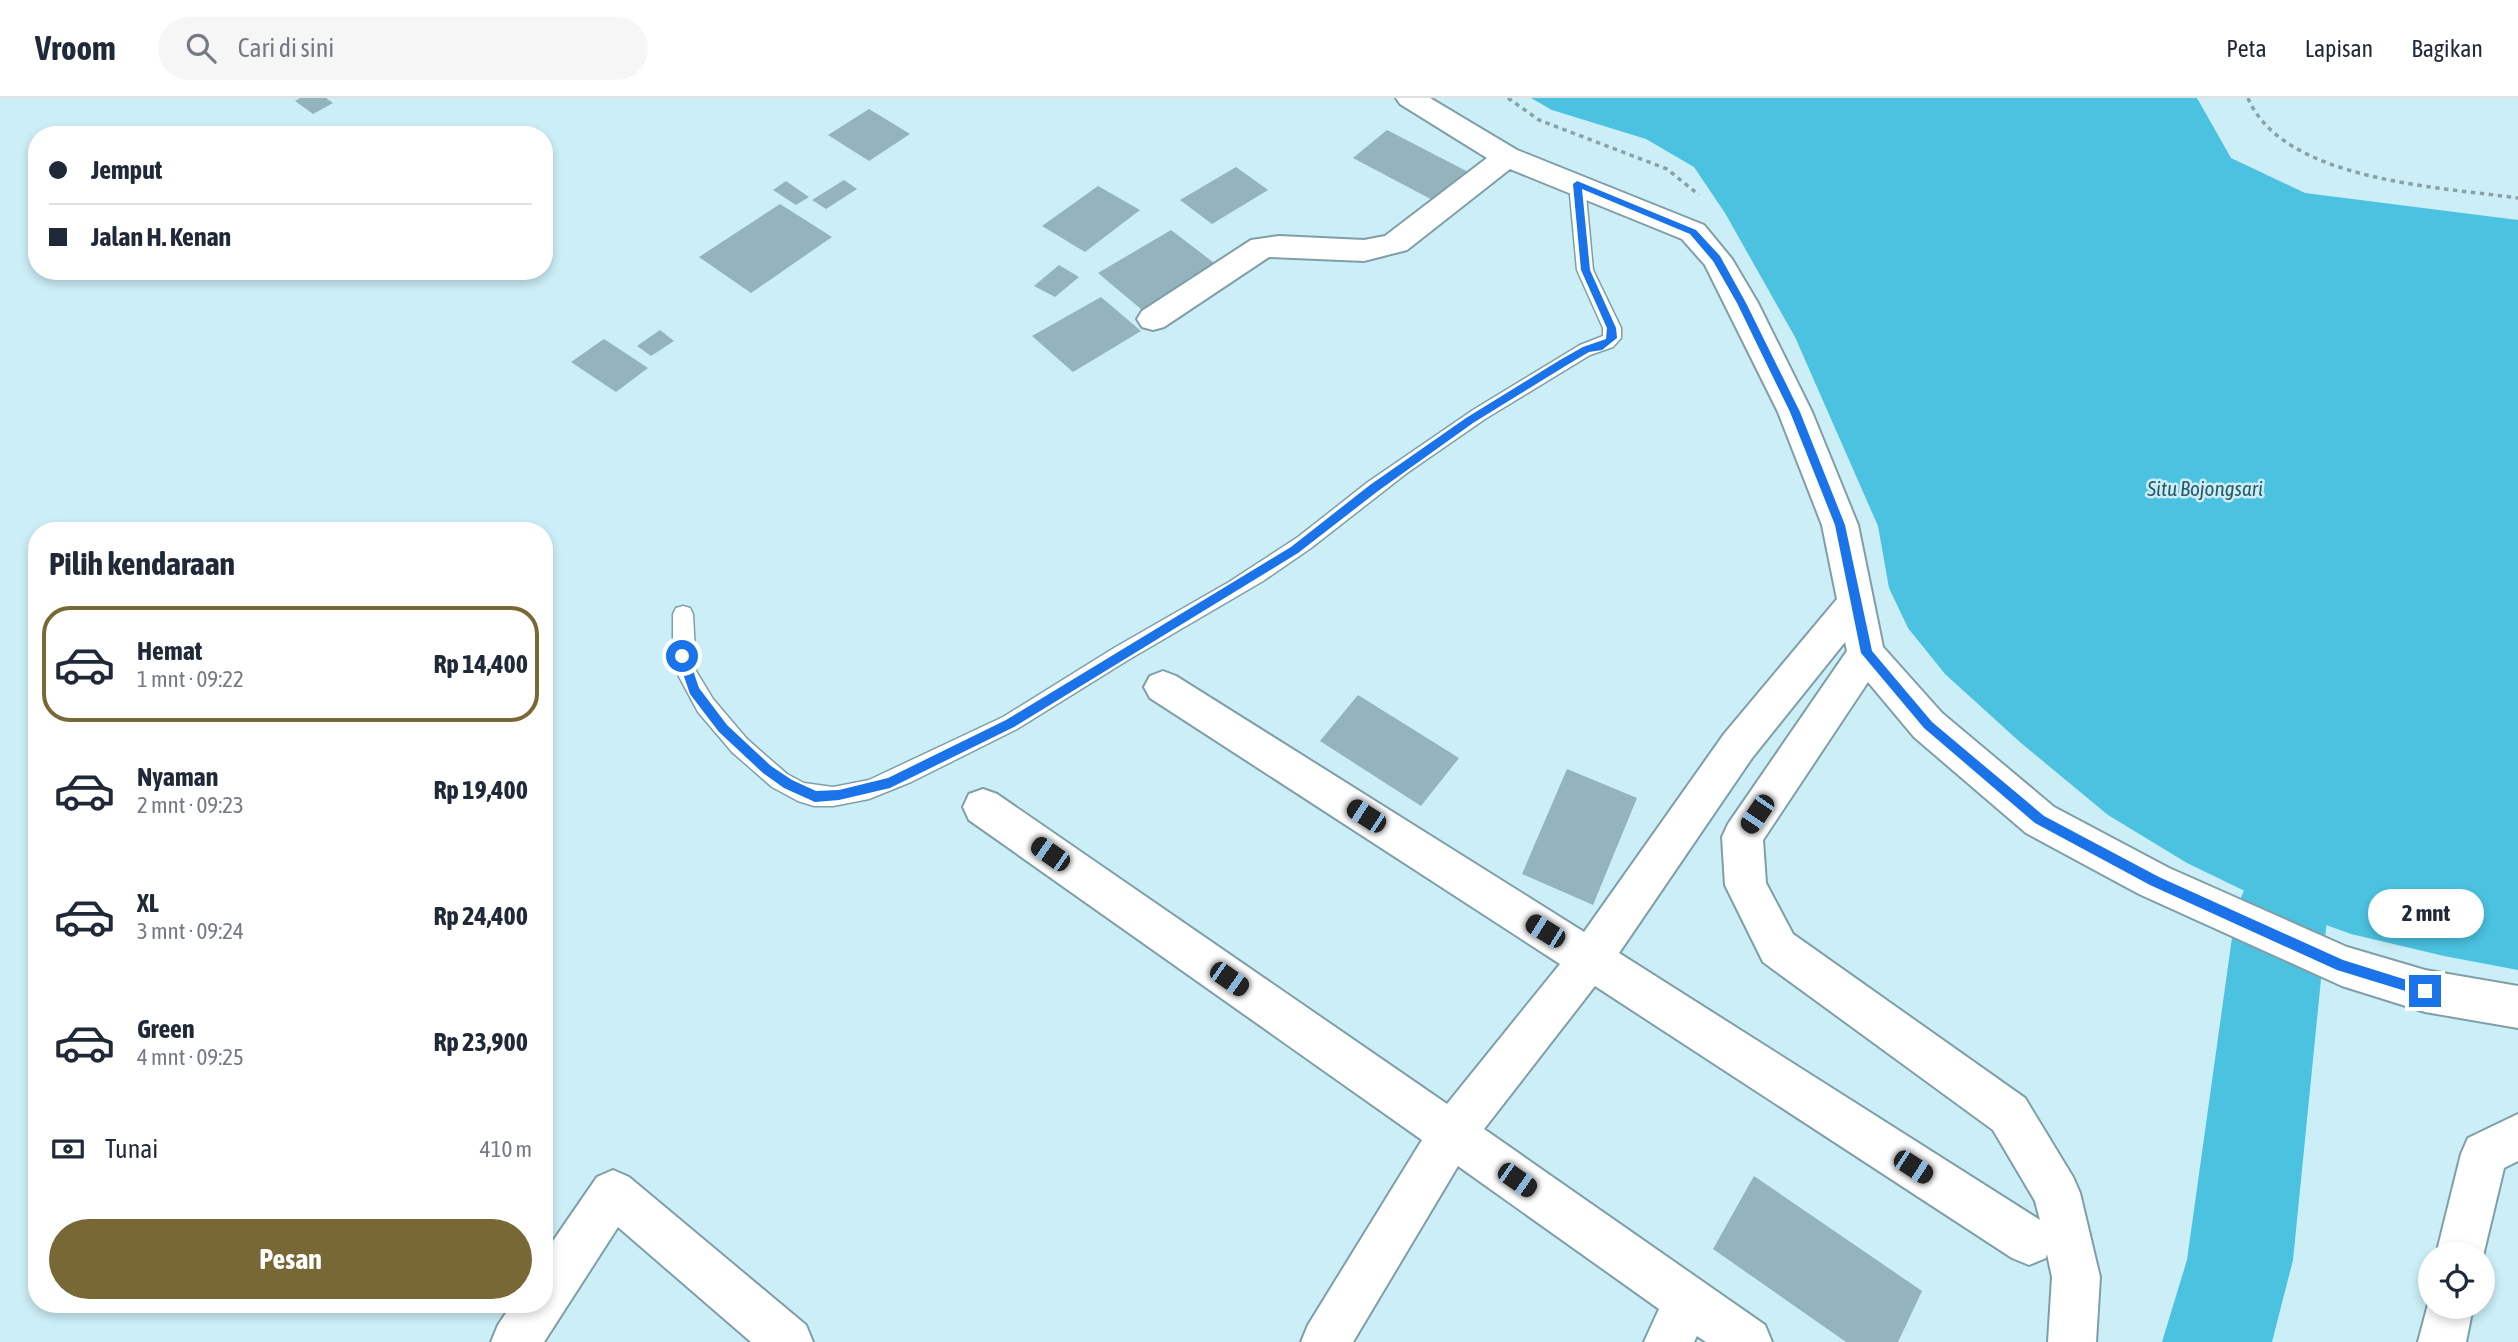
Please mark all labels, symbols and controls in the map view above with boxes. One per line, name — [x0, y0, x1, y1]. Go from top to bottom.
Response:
search box — [158, 17, 648, 80]
text: Vroom — [35, 29, 116, 67]
icon: search — [182, 29, 220, 67]
text: Cari di sini — [238, 33, 334, 63]
text: Peta — [2226, 35, 2267, 62]
text: Lapisan — [2305, 35, 2373, 62]
text: Bagikan — [2411, 35, 2483, 62]
text: Jemput — [91, 155, 162, 185]
text: Jalan H. Kenan — [91, 222, 231, 252]
water label: Situ Bojongsari — [2146, 476, 2263, 500]
text: Pilih kendaraan — [49, 545, 235, 582]
icon: car — [53, 633, 116, 696]
text: Hemat — [137, 636, 202, 666]
route start — [666, 640, 698, 672]
text: Rp 14,400 — [433, 649, 528, 679]
text: 1 mnt · 09:22 — [137, 666, 244, 692]
icon: car — [53, 759, 116, 822]
text: Nyaman — [137, 762, 218, 792]
text: Rp 19,400 — [433, 775, 528, 805]
car — [1737, 791, 1778, 837]
text: 2 mnt · 09:23 — [137, 792, 244, 818]
car — [1343, 796, 1390, 836]
car — [1027, 833, 1074, 875]
icon: car — [53, 885, 116, 948]
text: XL — [137, 888, 159, 918]
callout: 2 mnt — [2367, 890, 2483, 938]
text: 2 mnt — [2402, 900, 2450, 926]
text: Rp 24,400 — [433, 901, 528, 931]
car — [1522, 911, 1569, 951]
text: 3 mnt · 09:24 — [137, 918, 244, 944]
car — [1206, 958, 1253, 1000]
route end — [2409, 975, 2441, 1007]
icon: car — [53, 1011, 116, 1074]
text: Green — [137, 1014, 195, 1044]
text: Rp 23,900 — [433, 1027, 528, 1057]
text: 4 mnt · 09:25 — [137, 1044, 244, 1070]
icon: cash — [49, 1130, 87, 1168]
text: Tunai — [105, 1134, 158, 1164]
text: 410 m — [480, 1136, 532, 1162]
car — [1890, 1147, 1937, 1187]
car — [1494, 1159, 1541, 1201]
button: Pesan — [49, 1219, 532, 1299]
map controls — [2418, 1242, 2495, 1319]
button: locate — [2418, 1242, 2495, 1319]

